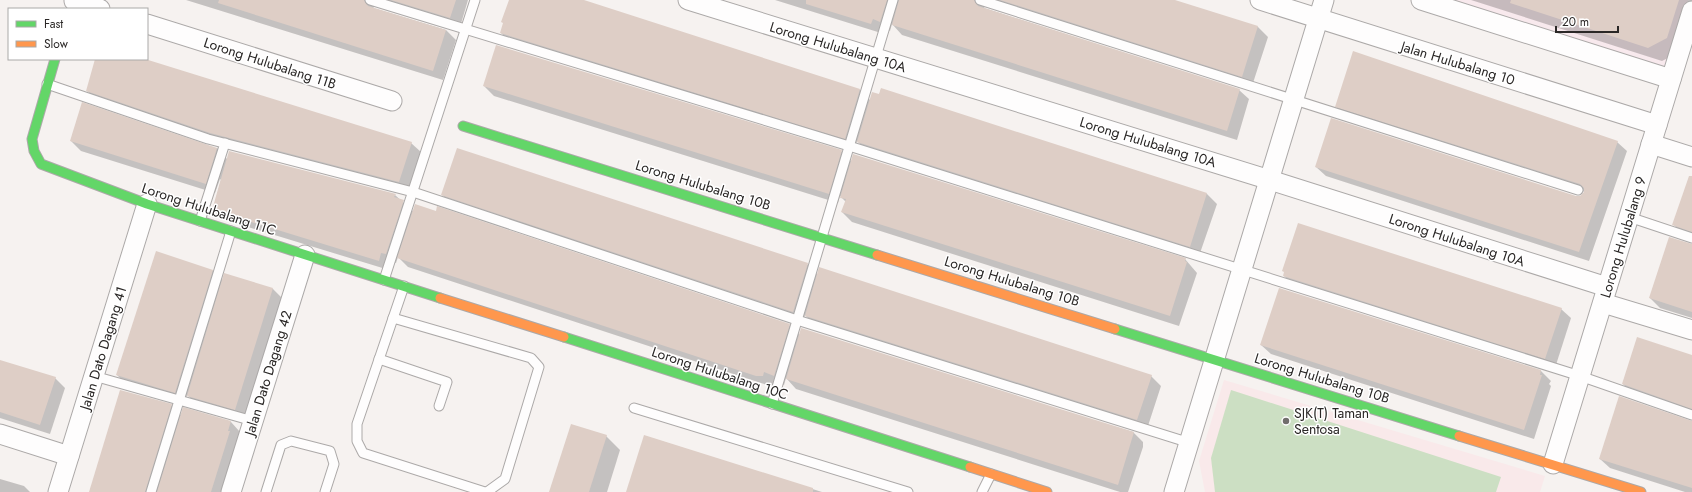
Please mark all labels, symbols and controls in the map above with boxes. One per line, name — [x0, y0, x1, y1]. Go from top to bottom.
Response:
legend — [8, 8, 148, 60]
scale bar — [1556, 8, 1618, 34]
text: 20 m — [1562, 13, 1589, 31]
text: Fast — [44, 15, 63, 33]
street label: Lorong Hulubalang 10A — [767, 17, 909, 78]
street label: Lorong Hulubalang 11B — [201, 32, 339, 94]
text: Slow — [44, 35, 69, 53]
street label: Jalan Hulubalang 10 — [1397, 36, 1518, 90]
street label: Lorong Hulubalang 10A — [1077, 112, 1219, 173]
street label: Lorong Hulubalang 10B — [633, 155, 773, 215]
street label: Lorong Hulubalang 9 — [1595, 174, 1651, 300]
street label: Lorong Hulubalang 11C — [139, 178, 279, 240]
street label: Lorong Hulubalang 10A — [1386, 209, 1528, 272]
street label: Lorong Hulubalang 10B — [942, 251, 1082, 311]
street label: Jalan Dato Dagang 41 — [74, 284, 131, 414]
street label: Jalan Dato Dagang 42 — [239, 308, 297, 440]
street label: Lorong Hulubalang 10C — [649, 342, 791, 404]
street label: Lorong Hulubalang 10B — [1252, 348, 1392, 408]
place label: SJK(T) Taman Sentosa — [1294, 403, 1369, 439]
marker: SJK(T) Taman Sentosa — [1281, 416, 1291, 426]

